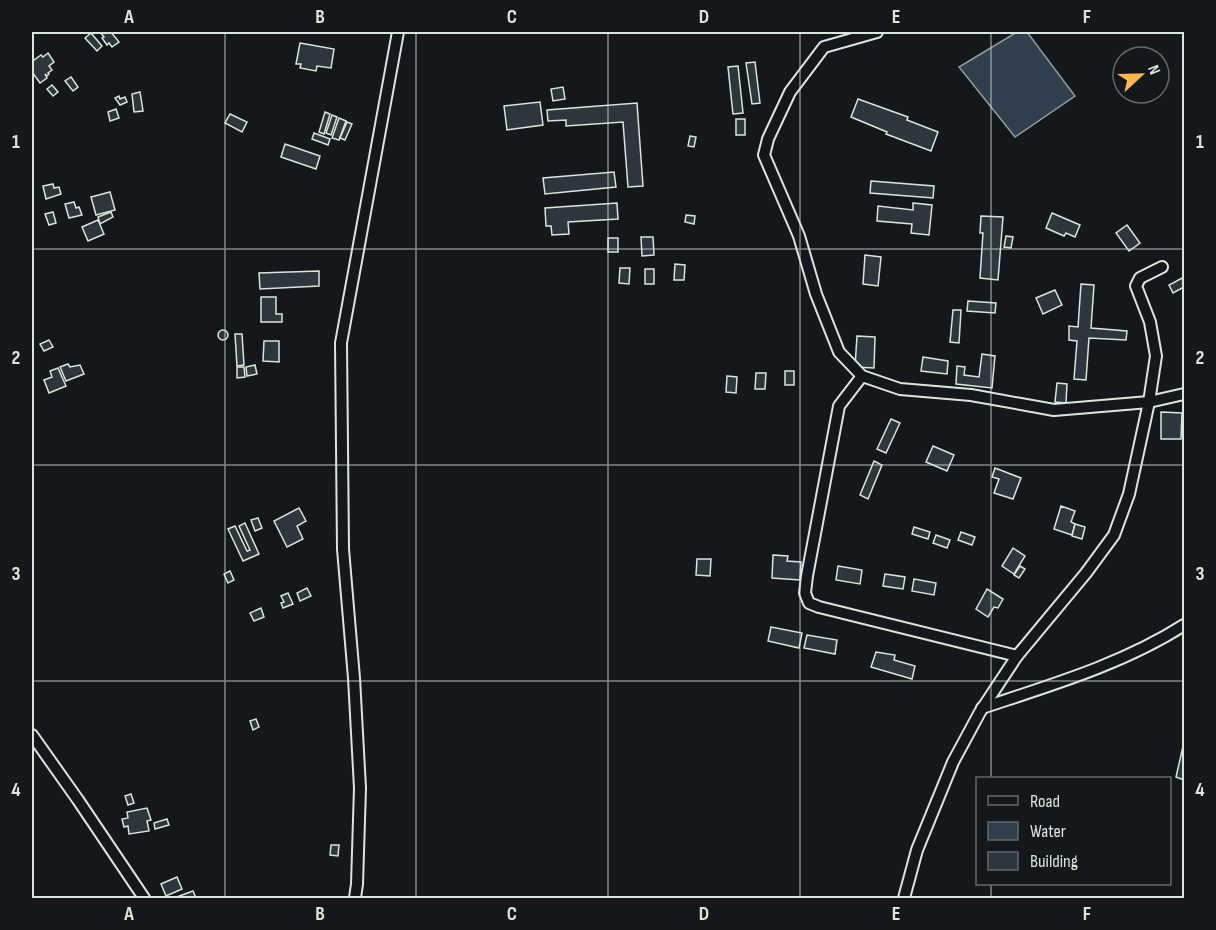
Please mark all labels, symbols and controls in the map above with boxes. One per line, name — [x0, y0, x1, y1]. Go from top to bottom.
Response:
text: A — [123, 5, 134, 29]
text: B — [315, 5, 325, 29]
text: C — [507, 5, 517, 29]
text: D — [699, 5, 709, 29]
text: E — [892, 5, 900, 29]
text: F — [1083, 5, 1091, 29]
north arrow — [1111, 45, 1171, 105]
text: N — [1143, 62, 1164, 77]
text: 1 — [12, 130, 20, 154]
text: 1 — [1196, 130, 1204, 154]
text: 2 — [12, 346, 20, 370]
text: 2 — [1196, 346, 1204, 370]
text: 3 — [12, 562, 21, 586]
text: 3 — [1196, 562, 1205, 586]
legend — [976, 777, 1171, 885]
text: 4 — [11, 778, 21, 802]
text: 4 — [1195, 778, 1205, 802]
text: Road — [1030, 791, 1060, 812]
text: Water — [1030, 821, 1066, 842]
text: Building — [1030, 851, 1078, 872]
text: A — [123, 902, 134, 926]
text: B — [315, 902, 325, 926]
text: C — [507, 902, 517, 926]
text: D — [699, 902, 709, 926]
text: E — [892, 902, 900, 926]
text: F — [1083, 902, 1091, 926]

